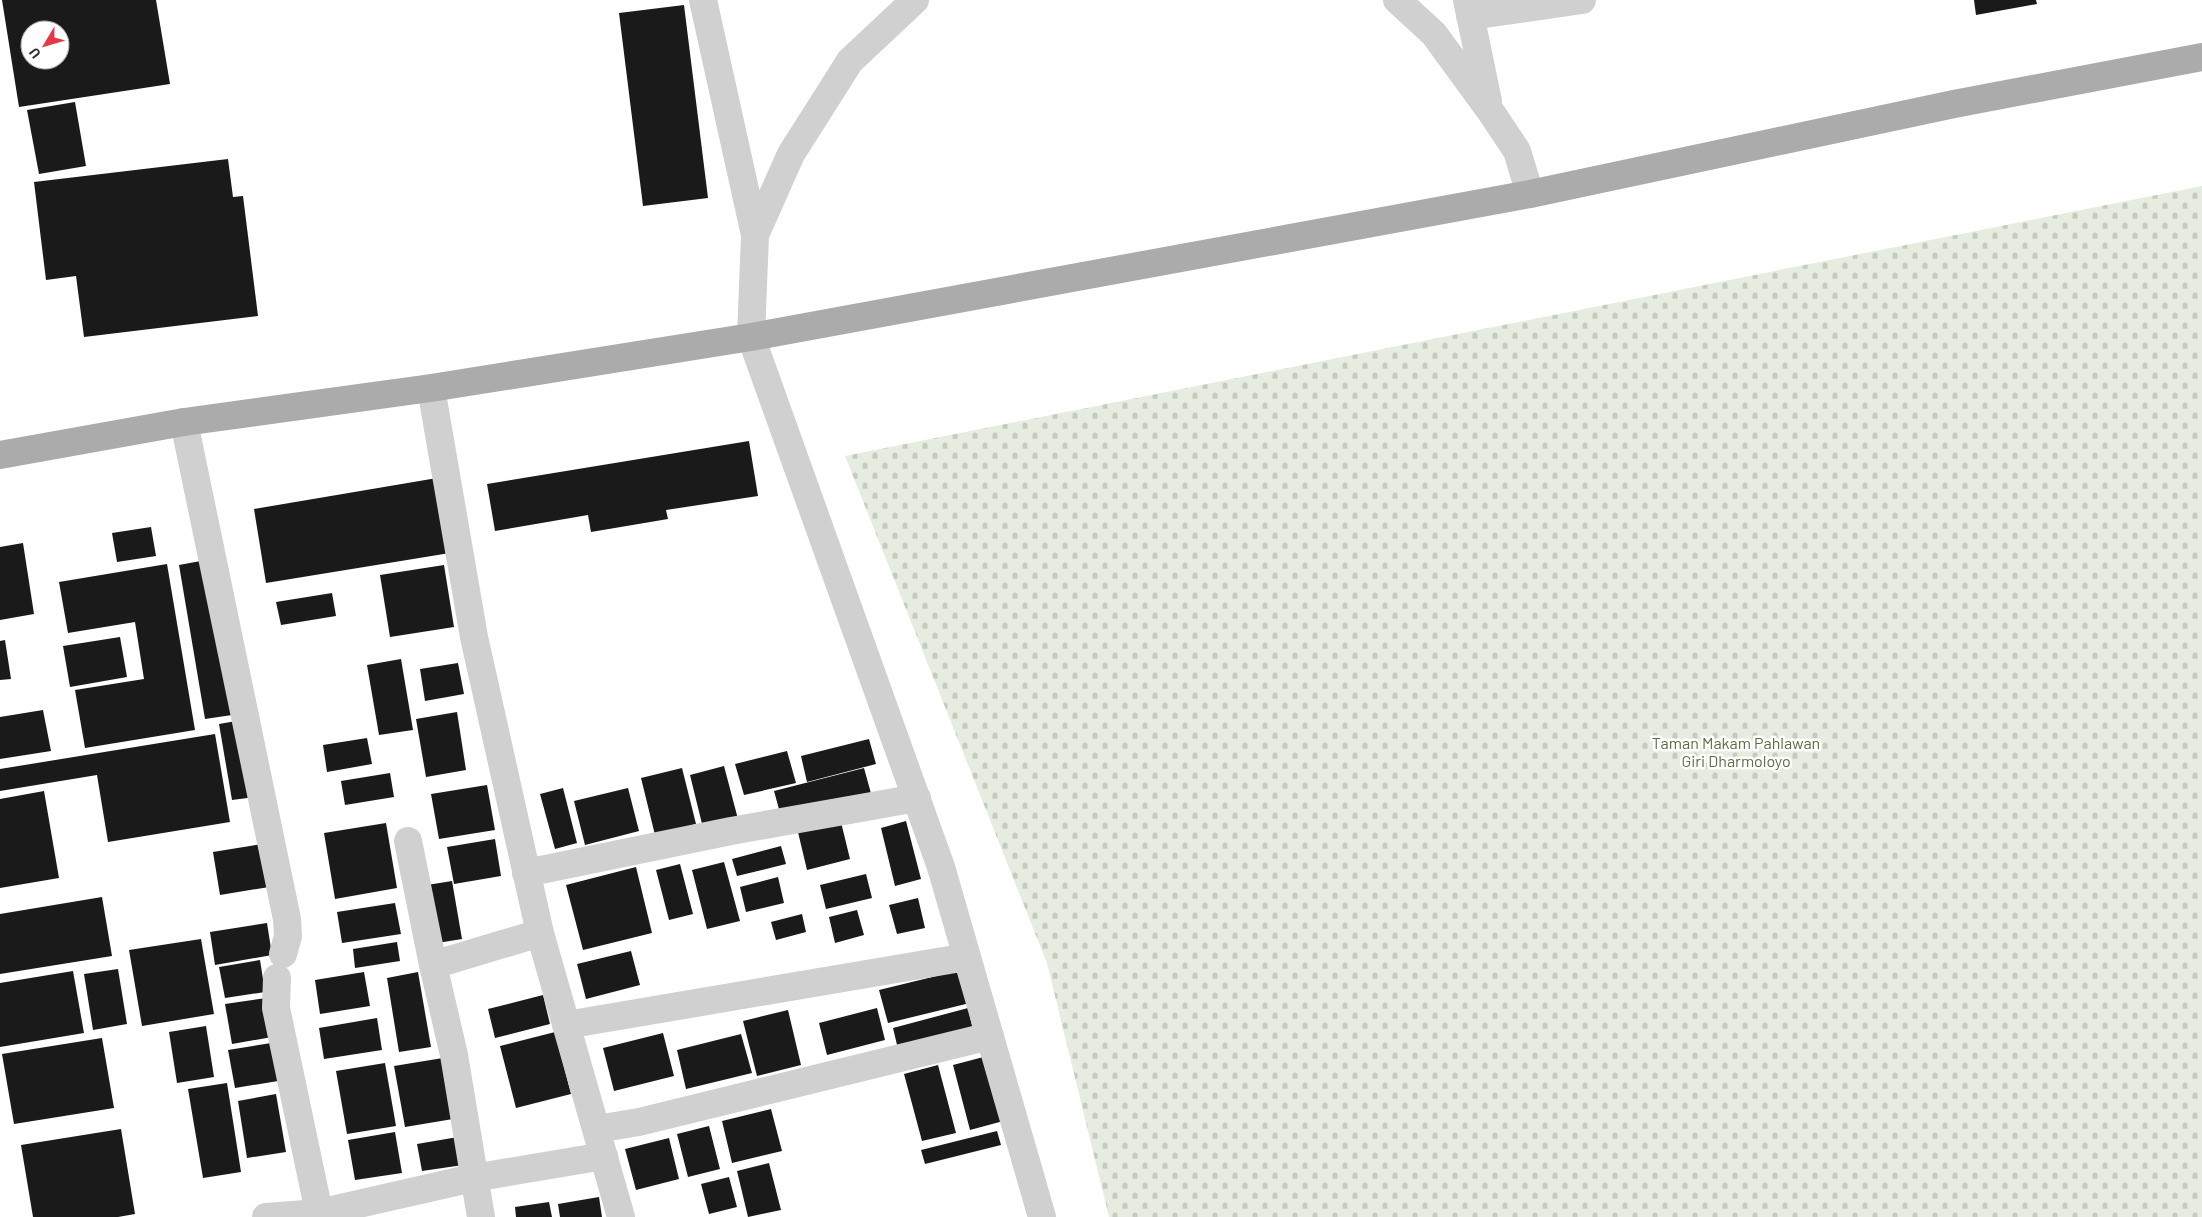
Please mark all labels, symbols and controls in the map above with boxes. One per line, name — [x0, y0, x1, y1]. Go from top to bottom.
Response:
north arrow — [20, 20, 70, 70]
text: U — [25, 44, 44, 62]
park label: Taman Makam Pahlawan Giri Dharmoloyo — [1652, 733, 1820, 770]

